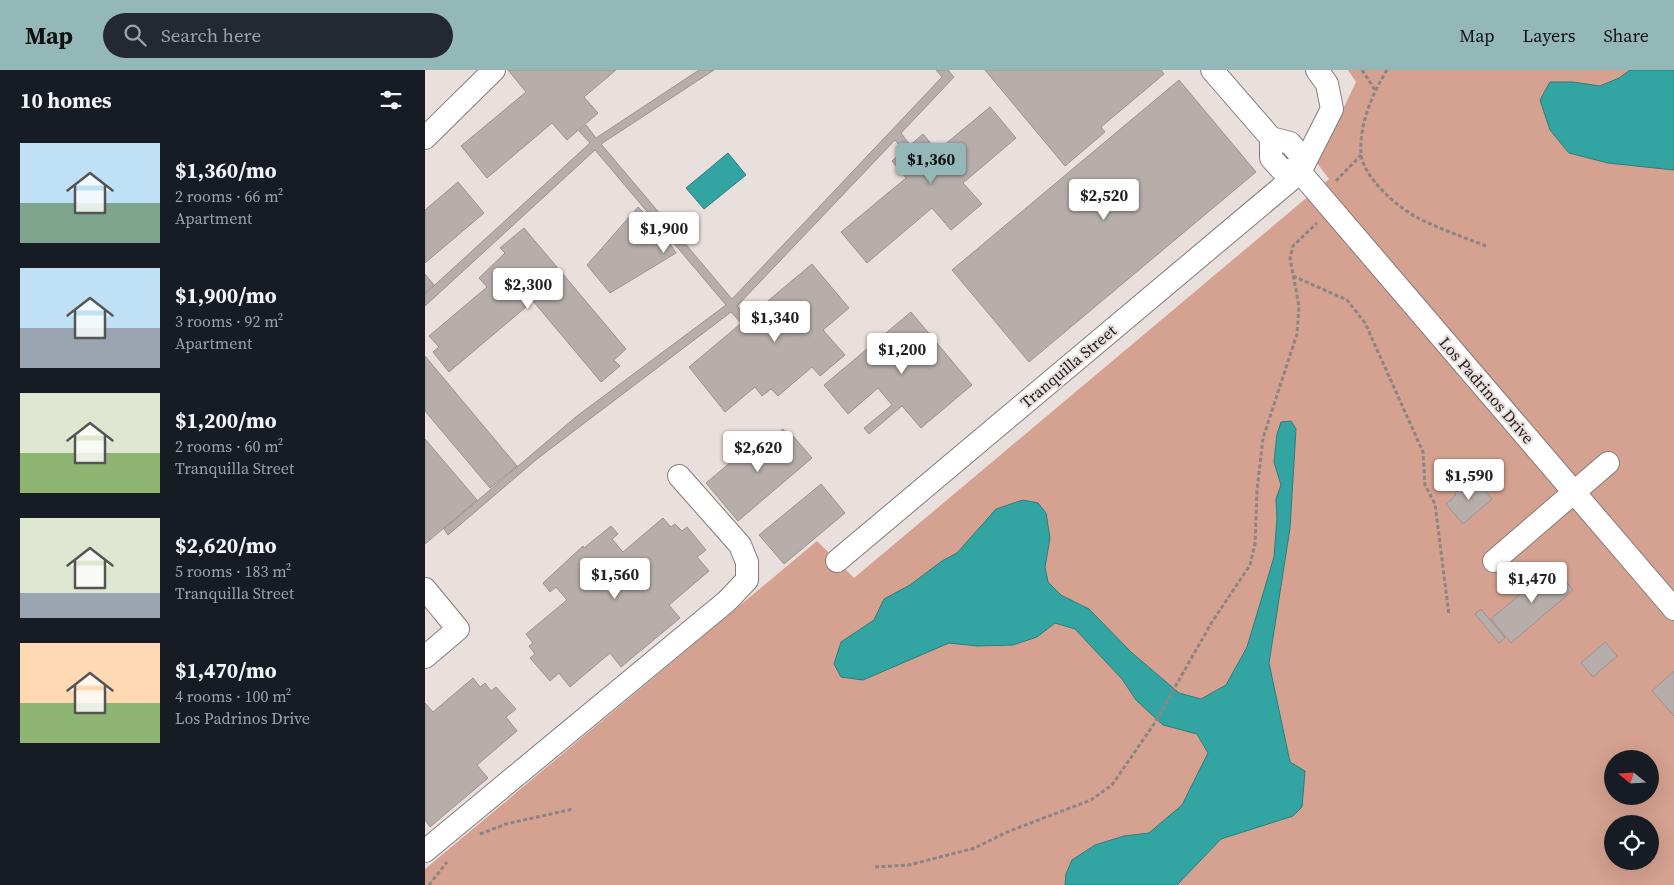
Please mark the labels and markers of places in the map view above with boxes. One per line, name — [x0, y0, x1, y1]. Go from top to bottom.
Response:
pin: $1,360 — [890, 142, 972, 185]
pin: $2,520 — [1063, 178, 1145, 221]
pin: $1,900 — [623, 212, 705, 254]
pin: $2,300 — [487, 268, 569, 310]
pin: $1,340 — [734, 300, 816, 343]
pin: $1,200 — [861, 332, 943, 375]
pin: $2,620 — [717, 430, 799, 473]
pin: $1,590 — [1428, 458, 1510, 501]
pin: $1,560 — [574, 558, 656, 600]
pin: $1,470 — [1491, 562, 1573, 604]

